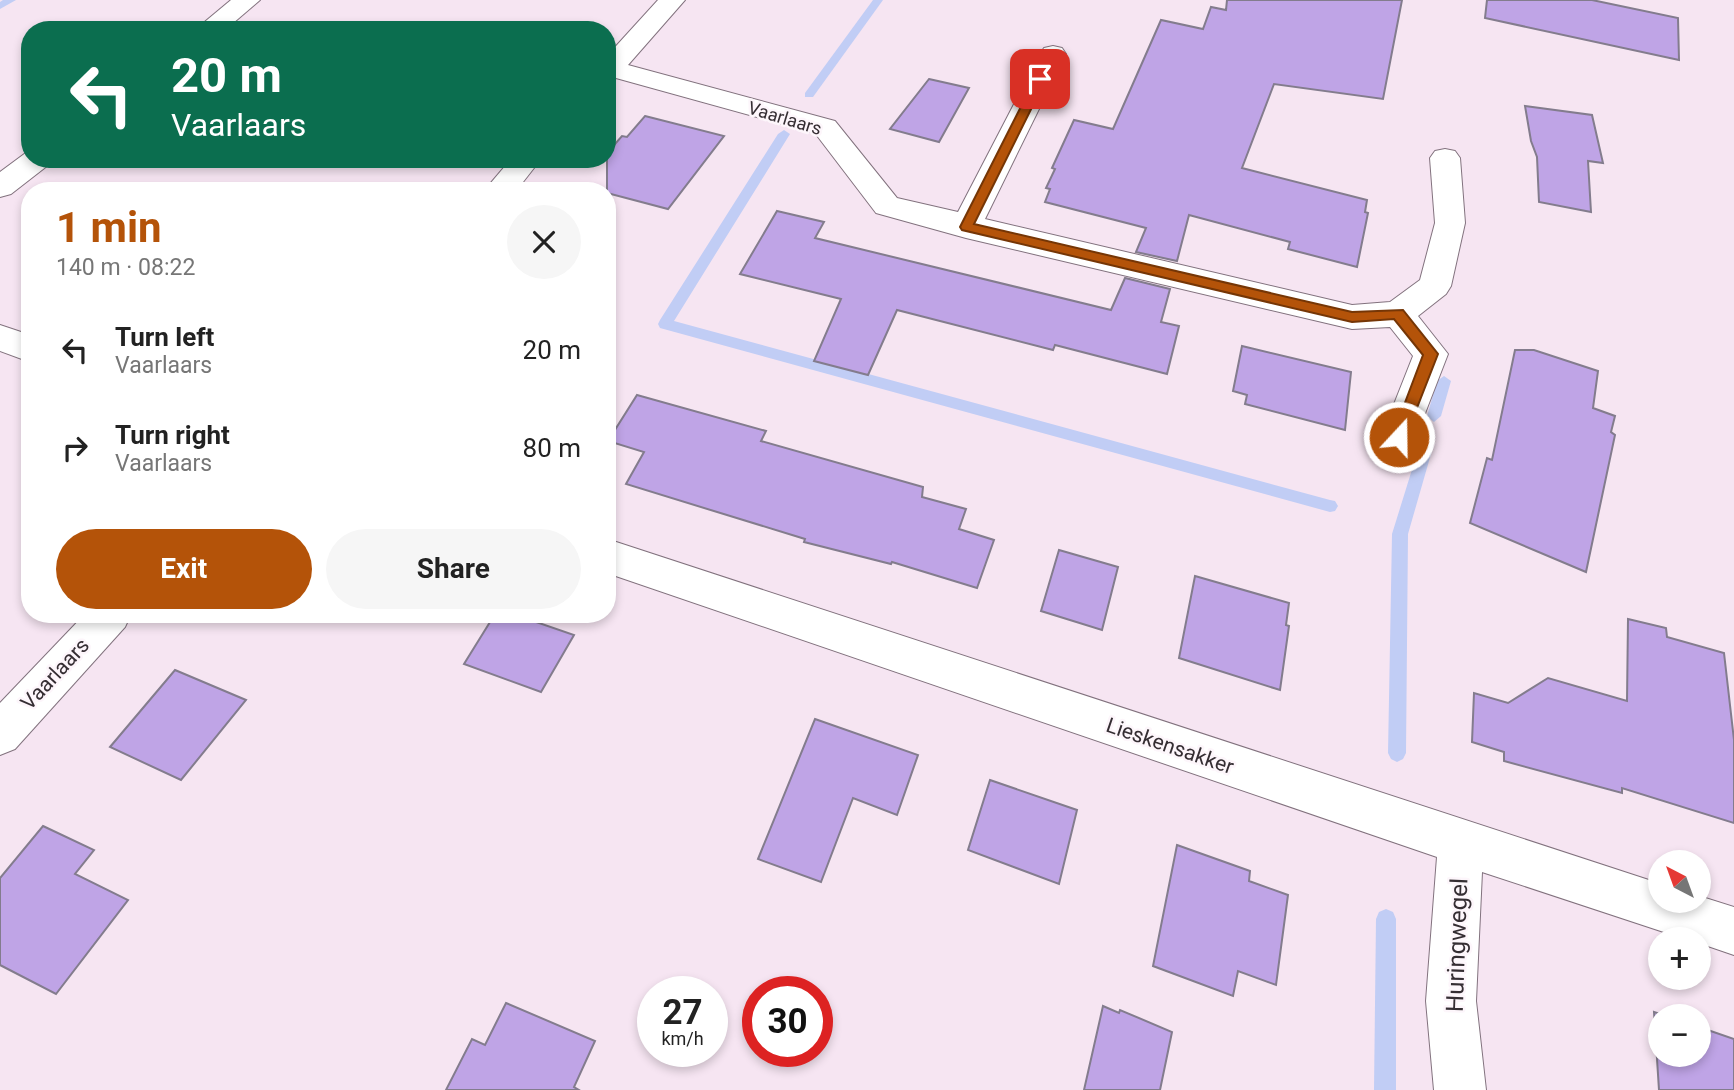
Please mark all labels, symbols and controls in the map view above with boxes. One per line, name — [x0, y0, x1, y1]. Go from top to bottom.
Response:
text: 20 m — [171, 47, 282, 104]
icon: left — [56, 49, 147, 140]
pin — [1010, 49, 1070, 109]
icon: arrive — [1021, 60, 1059, 98]
street label: Vaarlaars — [746, 97, 824, 139]
text: Vaarlaars — [171, 106, 306, 144]
text: 1 min — [56, 203, 162, 252]
button: close — [507, 205, 581, 279]
text: 140 m · 08:22 — [56, 254, 195, 281]
text: Turn left — [115, 322, 214, 352]
icon: left — [56, 331, 94, 369]
text: 20 m — [523, 335, 581, 365]
text: Vaarlaars — [115, 352, 212, 379]
position arrow — [1362, 400, 1436, 474]
text: Turn right — [115, 420, 230, 450]
icon: right — [56, 429, 94, 467]
text: 80 m — [523, 433, 581, 463]
text: Vaarlaars — [115, 450, 212, 477]
button: Exit — [56, 529, 312, 609]
button: Share — [326, 529, 581, 609]
street label: Vaarlaars — [16, 633, 94, 715]
street label: Lieskensakker — [1103, 713, 1237, 779]
north arrow — [1648, 850, 1712, 914]
map controls — [1648, 850, 1711, 1067]
street label: Huringwegel — [1441, 878, 1473, 1012]
button: + — [1648, 927, 1711, 990]
speed limit sign: 30 — [742, 976, 833, 1067]
text: 27 — [662, 992, 703, 1033]
button: − — [1648, 1004, 1711, 1067]
text: km/h — [661, 1028, 704, 1049]

